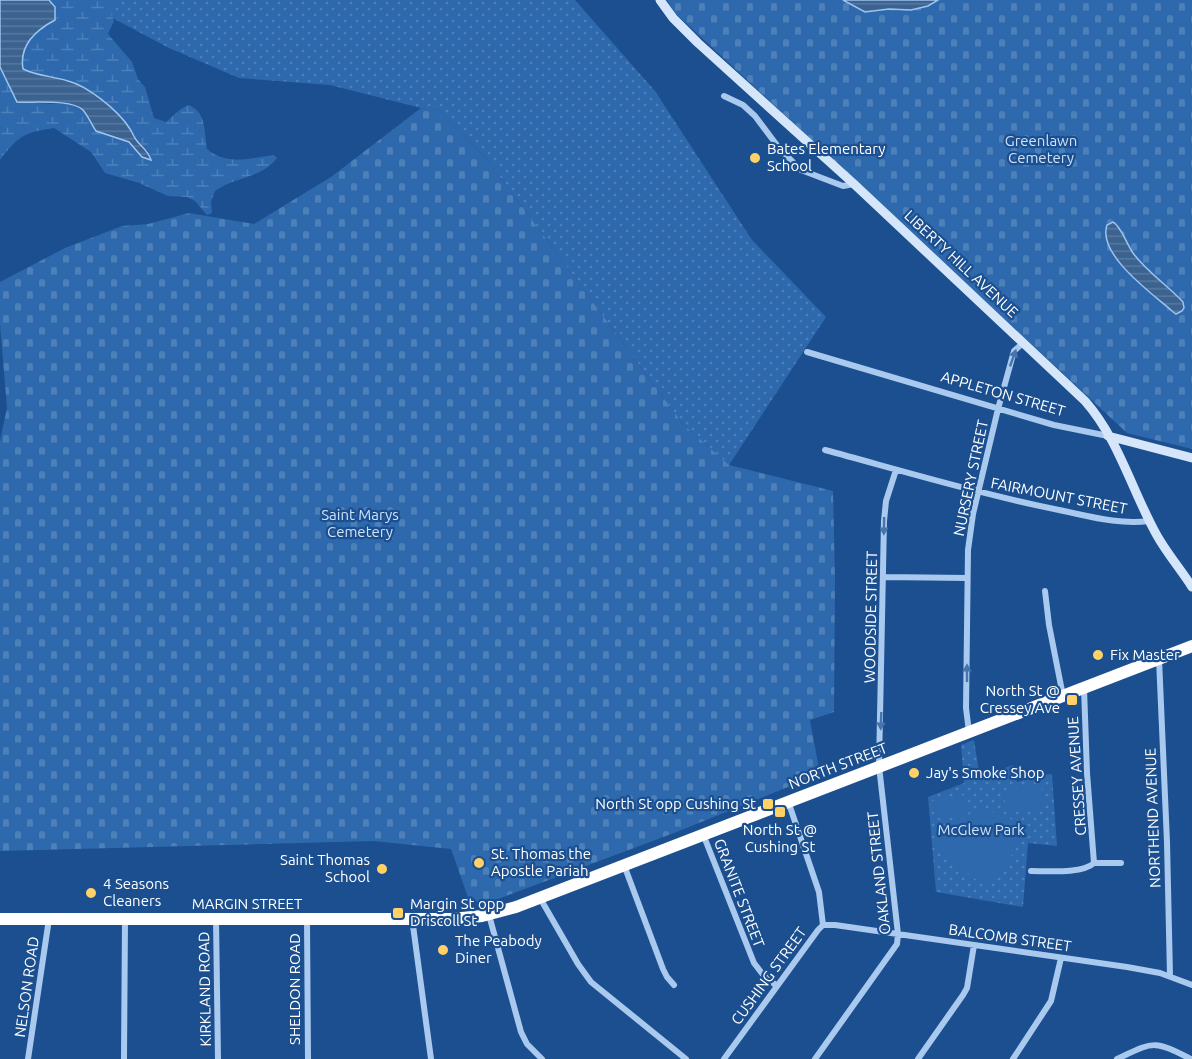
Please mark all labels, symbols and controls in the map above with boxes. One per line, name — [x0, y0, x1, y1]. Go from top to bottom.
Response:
park label: Greenlawn Cemetery — [1005, 132, 1077, 166]
place label: Bates Elementary School — [767, 140, 886, 174]
marker: Bates Elementary School — [748, 151, 762, 165]
street label: LIBERTY HILL AVENUE — [901, 207, 1022, 321]
one-way arrow — [1008, 349, 1018, 367]
street label: APPLETON STREET — [939, 368, 1068, 420]
street label: NURSERY STREET — [950, 417, 991, 538]
street label: FAIRMOUNT STREET — [990, 474, 1129, 517]
park label: Saint Marys Cemetery — [321, 506, 399, 540]
one-way arrow — [879, 517, 889, 536]
street label: WOODSIDE STREET — [861, 550, 880, 683]
place label: Fix Master — [1110, 646, 1180, 663]
marker: Fix Master — [1091, 648, 1105, 662]
one-way arrow — [962, 664, 972, 683]
place label: North St @ Cressey Ave — [980, 682, 1060, 716]
marker: North St @ Cressey Ave — [1065, 693, 1079, 707]
one-way arrow — [877, 712, 886, 731]
street label: CRESSEY AVENUE — [1064, 716, 1089, 836]
street label: NORTH STREET — [786, 739, 890, 792]
street label: NORTHEND AVENUE — [1142, 748, 1163, 888]
place label: Jay's Smoke Shop — [926, 764, 1044, 781]
marker: Jay's Smoke Shop — [907, 766, 921, 780]
place label: North St opp Cushing St — [595, 795, 756, 812]
marker: North St opp Cushing St — [761, 797, 775, 811]
marker: North St @ Cushing St — [773, 805, 787, 819]
street label: OAKLAND STREET — [864, 810, 893, 935]
place label: North St @ Cushing St — [743, 821, 817, 855]
park label: McGlew Park — [937, 821, 1025, 838]
street label: GRANITE STREET — [711, 836, 768, 950]
place label: St. Thomas the Apostle Pariah — [491, 845, 591, 879]
place label: Saint Thomas School — [280, 851, 370, 885]
marker: St. Thomas the Apostle Pariah — [472, 856, 486, 870]
marker: Saint Thomas School — [375, 862, 389, 876]
place label: 4 Seasons Cleaners — [103, 875, 169, 909]
marker: 4 Seasons Cleaners — [84, 886, 98, 900]
street label: MARGIN STREET — [192, 895, 303, 912]
place label: Margin St opp Driscoll St — [410, 895, 504, 929]
marker: Margin St opp Driscoll St — [391, 906, 405, 920]
street label: BALCOMB STREET — [948, 920, 1073, 955]
street label: CUSHING STREET — [728, 923, 810, 1028]
street label: KIRKLAND ROAD — [195, 931, 214, 1047]
place label: The Peabody Diner — [455, 932, 542, 966]
street label: SHELDON ROAD — [286, 933, 303, 1045]
street label: NELSON ROAD — [11, 935, 42, 1039]
marker: The Peabody Diner — [436, 943, 450, 957]

